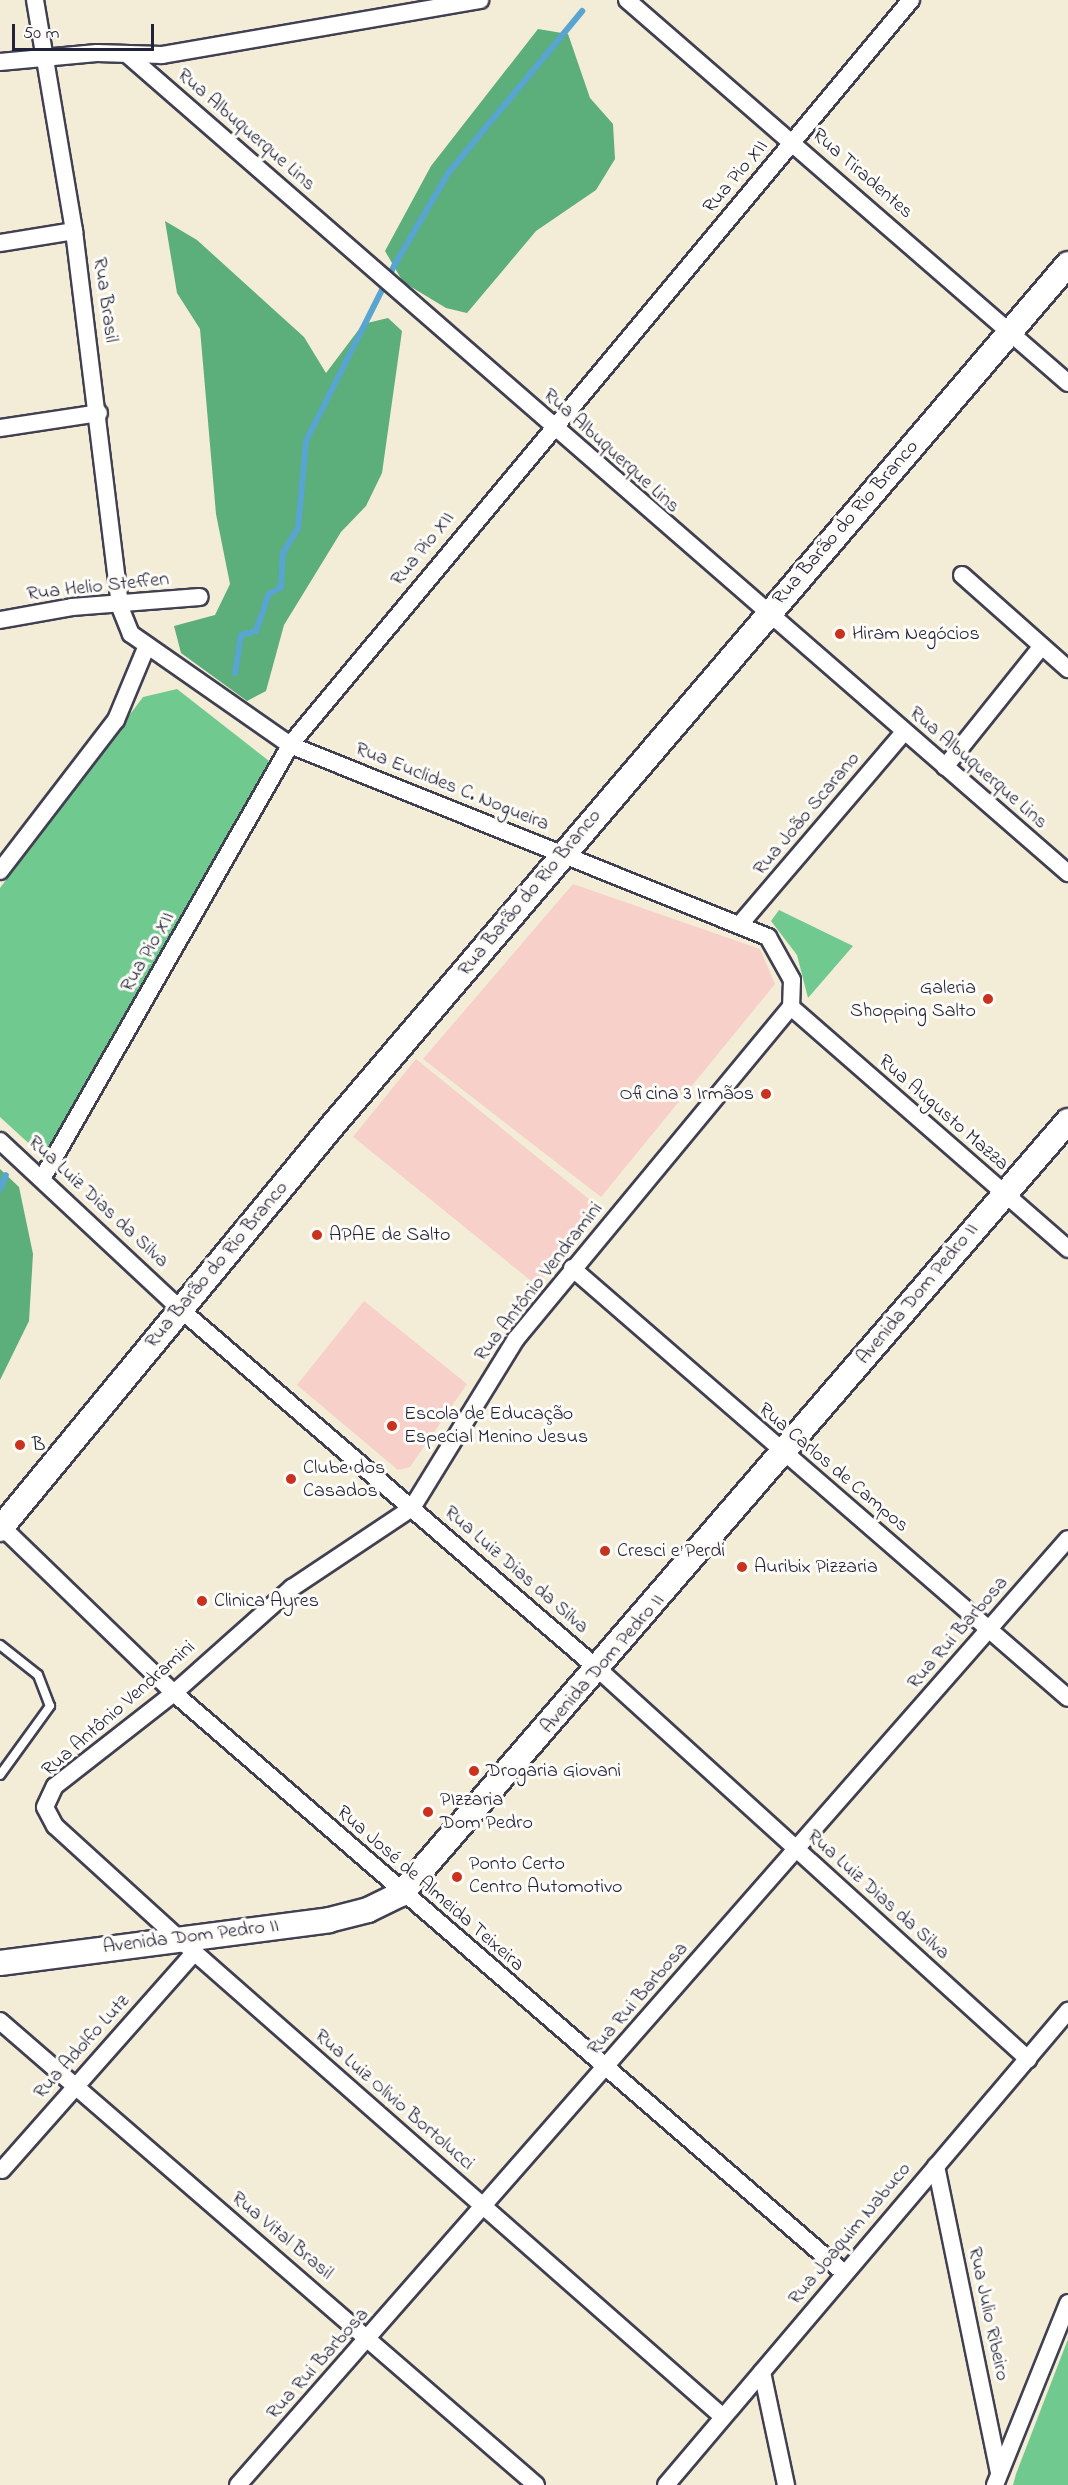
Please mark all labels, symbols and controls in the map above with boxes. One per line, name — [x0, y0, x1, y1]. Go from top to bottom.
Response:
scale bar — [15, 12, 158, 50]
text: 50 m — [23, 21, 60, 47]
street label: Rua Albuquerque Lins — [172, 63, 320, 197]
street label: Rua Tiradentes — [806, 124, 918, 224]
street label: Rua Pio XII — [698, 135, 774, 219]
street label: Rua Brasil — [87, 256, 123, 344]
street label: Rua Albuquerque Lins — [538, 383, 684, 519]
street label: Rua Barão do Rio Branco — [768, 436, 924, 610]
street label: Rua Pio XII — [386, 507, 460, 591]
street label: Rua Helio Steffen — [26, 568, 170, 606]
place label: Hiram Negócios — [852, 622, 980, 646]
marker: Hiram Negócios — [833, 627, 847, 641]
street label: Rua Albuquerque Lins — [904, 701, 1052, 835]
street label: Rua Euclides C. Nogueira — [352, 737, 552, 837]
street label: Rua João Scarano — [748, 747, 866, 881]
street label: Rua Barão do Rio Branco — [453, 805, 607, 981]
street label: Rua Pio XII — [115, 908, 181, 996]
place label: Galeria Shopping Salto — [850, 976, 976, 1023]
marker: Galeria Shopping Salto — [981, 992, 995, 1006]
street label: Rua Augusto Mazza — [873, 1050, 1013, 1176]
place label: Oficina 3 Irmãos — [619, 1082, 754, 1106]
marker: Oficina 3 Irmãos — [759, 1087, 773, 1101]
street label: Rua Luiz Dias da Silva — [23, 1131, 173, 1273]
street label: Rua Barão do Rio Branco — [140, 1177, 294, 1353]
street label: Rua Antônio Vendramini — [469, 1198, 609, 1366]
street label: Avenida Dom Pedro II — [852, 1218, 984, 1370]
place label: APAE de Salto — [329, 1223, 450, 1247]
marker: APAE de Salto — [310, 1228, 324, 1242]
street label: Rua Carlos de Campos — [753, 1398, 913, 1538]
place label: Escola de Educação Especial Menino Jesus — [404, 1402, 588, 1449]
marker: Escola de Educação Especial Menino Jesus — [385, 1419, 399, 1433]
place label: B — [32, 1433, 45, 1457]
marker: B — [13, 1438, 27, 1452]
place label: Clube dos Casados — [303, 1456, 385, 1503]
marker: Clube dos Casados — [284, 1472, 298, 1486]
street label: Rua Luiz Dias da Silva — [439, 1501, 593, 1639]
place label: Cresci e Perdi — [617, 1539, 725, 1563]
marker: Cresci e Perdi — [598, 1544, 612, 1558]
place label: Auribix Pizzaria — [754, 1555, 878, 1579]
marker: Auribix Pizzaria — [735, 1560, 749, 1574]
street label: Rua Rui Barbosa — [902, 1572, 1014, 1694]
place label: Clinica Ayres — [214, 1589, 319, 1613]
street label: Avenida Dom Pedro II — [536, 1589, 670, 1739]
marker: Clinica Ayres — [195, 1594, 209, 1608]
street label: Rua Antônio Vendramini — [37, 1636, 201, 1782]
place label: Drogaria Giovani — [486, 1759, 621, 1783]
marker: Drogaria Giovani — [467, 1764, 481, 1778]
place label: PIzzaria Dom Pedro — [440, 1788, 533, 1835]
street label: Rua José de Almeida Teixeira — [331, 1801, 529, 1977]
marker: PIzzaria Dom Pedro — [421, 1805, 435, 1819]
street label: Rua Luiz Dias da Silva — [802, 1825, 954, 1965]
place label: Ponto Certo Centro Automotivo — [469, 1853, 622, 1900]
marker: Ponto Certo Centro Automotivo — [450, 1870, 464, 1884]
street label: Avenida Dom Pedro II — [102, 1914, 280, 1960]
street label: Rua Rui Barbosa — [582, 1938, 694, 2060]
street label: Rua Adolfo Lutz — [29, 1990, 135, 2104]
street label: Rua Luiz Olivio Bortolucci — [309, 2024, 479, 2176]
street label: Rua Joaquim Nabuco — [783, 2158, 917, 2310]
street label: Rua Vital Brasil — [226, 2186, 338, 2286]
street label: Rua Julio Ribeiro — [962, 2245, 1014, 2383]
street label: Rua Rui Barbosa — [262, 2303, 374, 2425]

